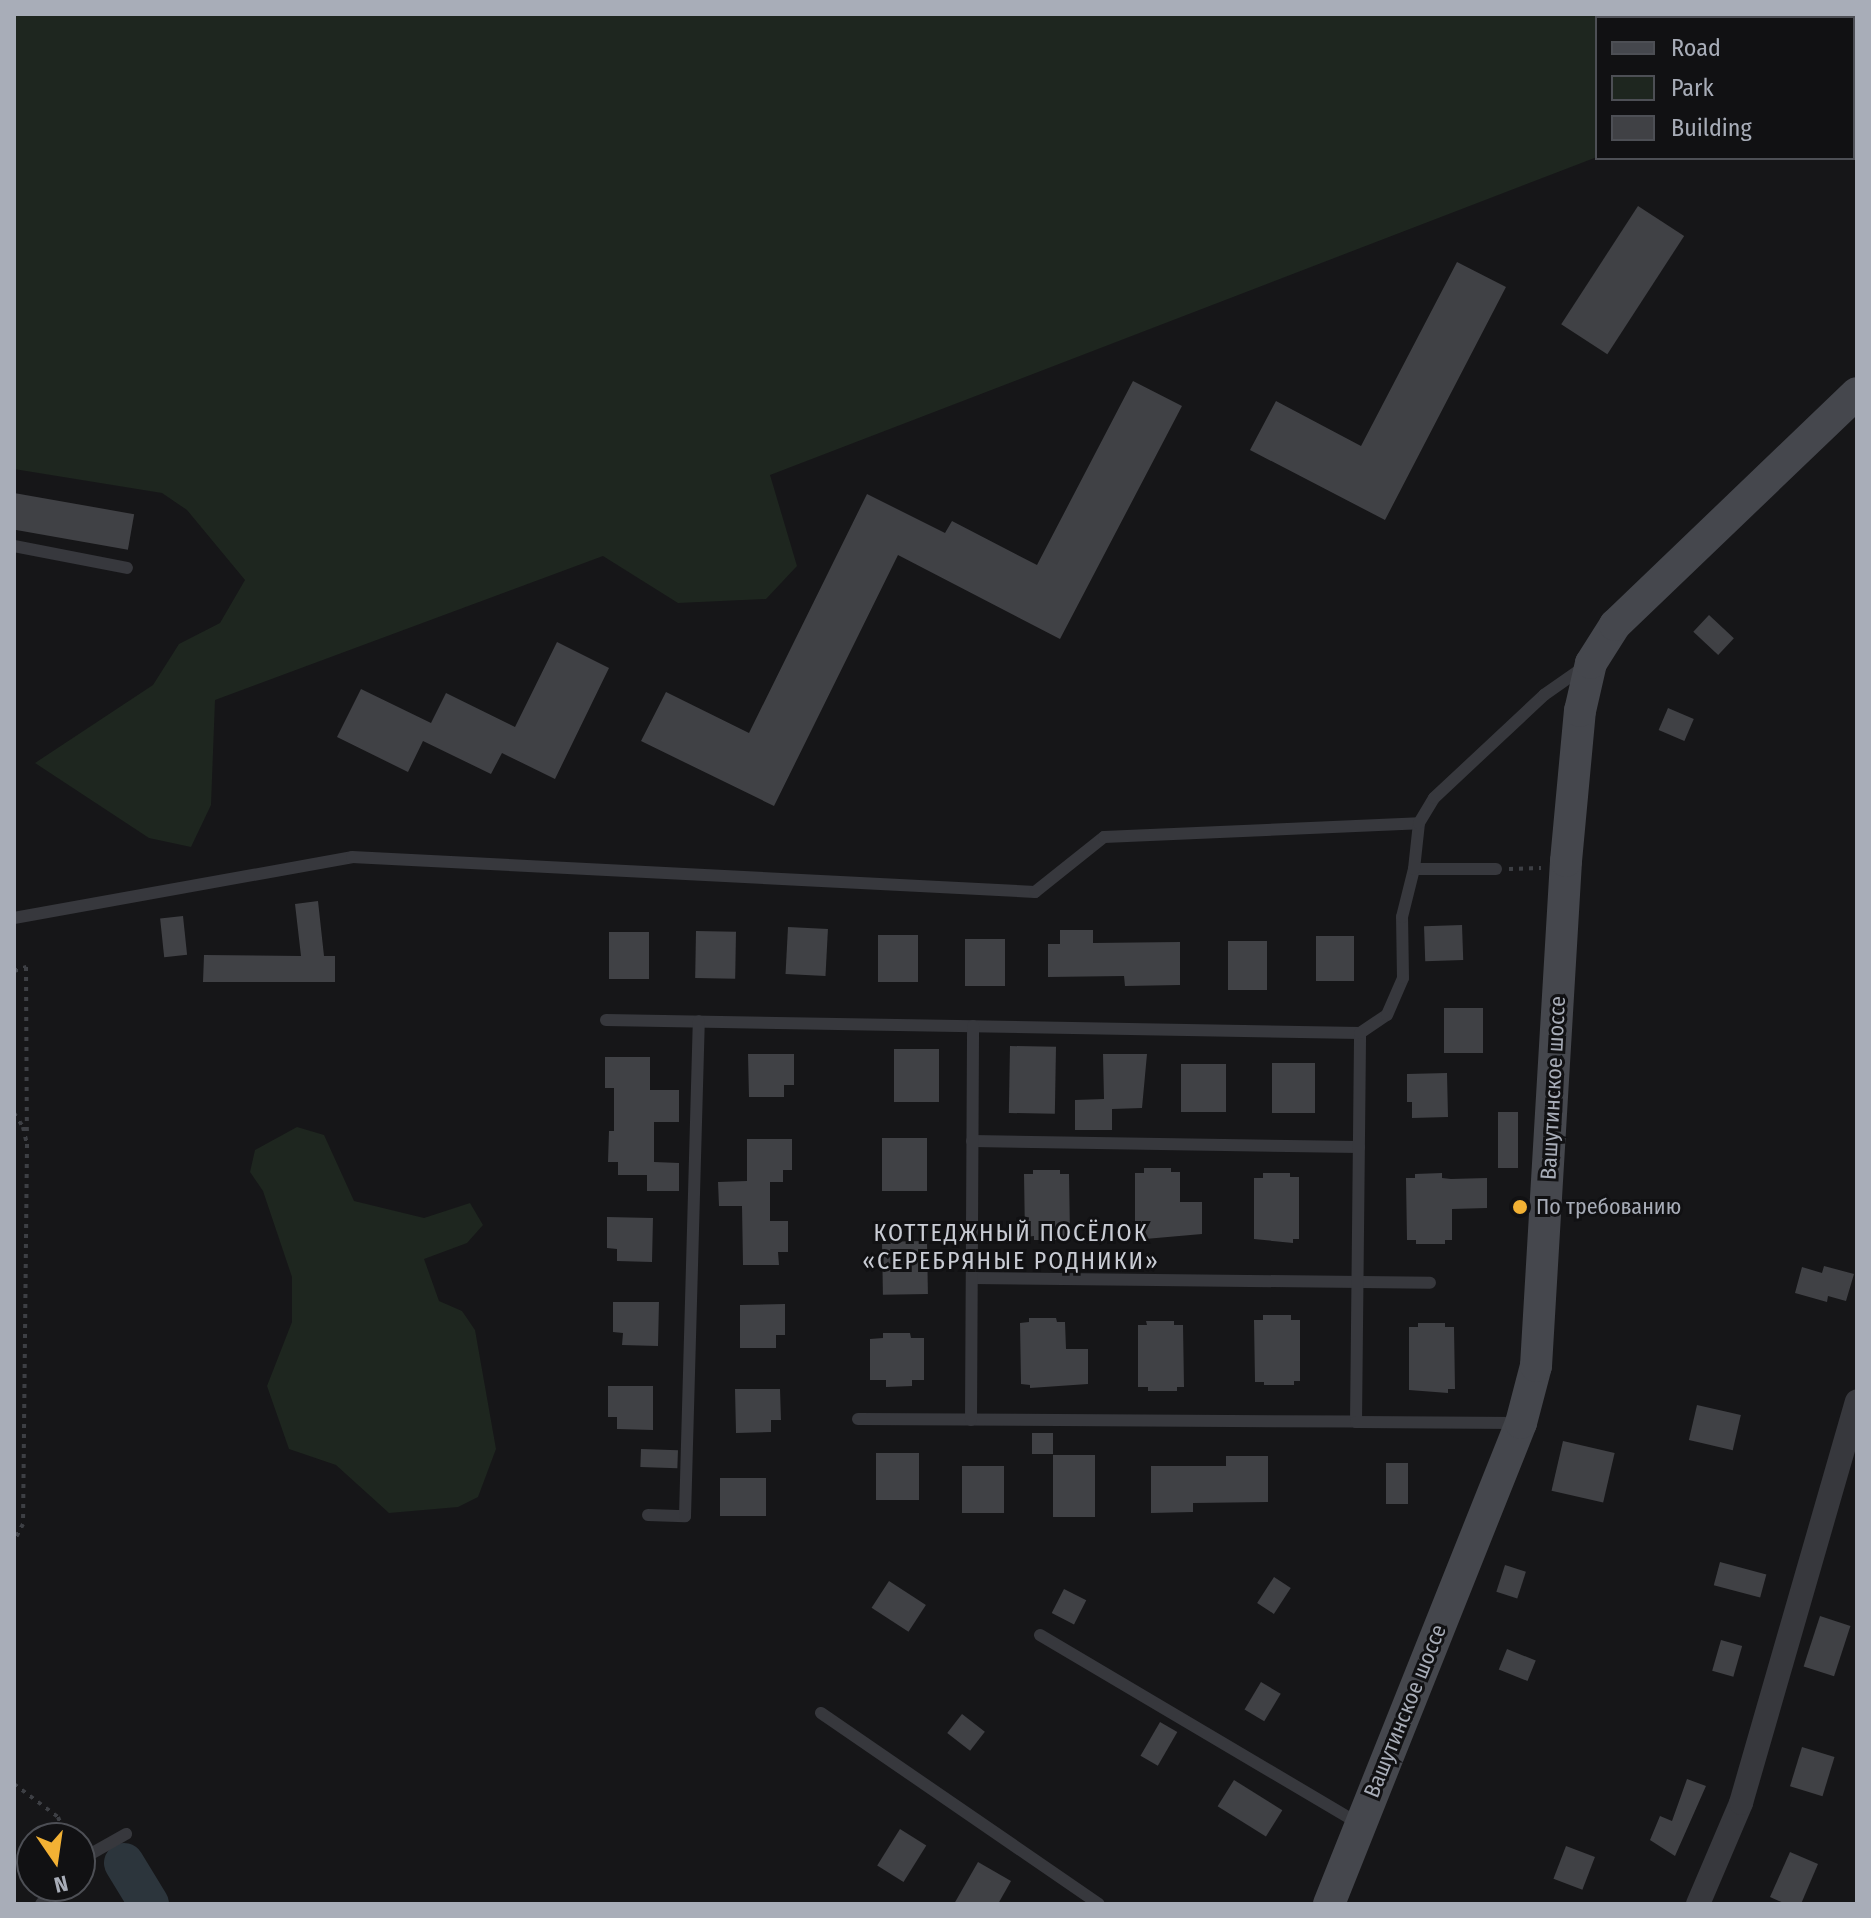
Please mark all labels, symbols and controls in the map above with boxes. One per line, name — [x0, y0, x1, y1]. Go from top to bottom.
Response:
legend — [1595, 16, 1855, 160]
text: Road — [1671, 34, 1721, 62]
text: Park — [1671, 74, 1714, 102]
text: Building — [1671, 114, 1752, 142]
street label: Вашутинское шоссе — [1535, 995, 1571, 1181]
place label: По требованию — [1536, 1194, 1681, 1220]
marker: По требованию — [1511, 1198, 1529, 1216]
district label: КОТТЕДЖНЫЙ ПОСЁЛОК «СЕРЕБРЯНЫЕ РОДНИКИ» — [862, 1220, 1160, 1276]
street label: Вашутинское шоссе — [1358, 1621, 1452, 1801]
north arrow — [16, 1822, 96, 1902]
text: N — [52, 1869, 71, 1899]

